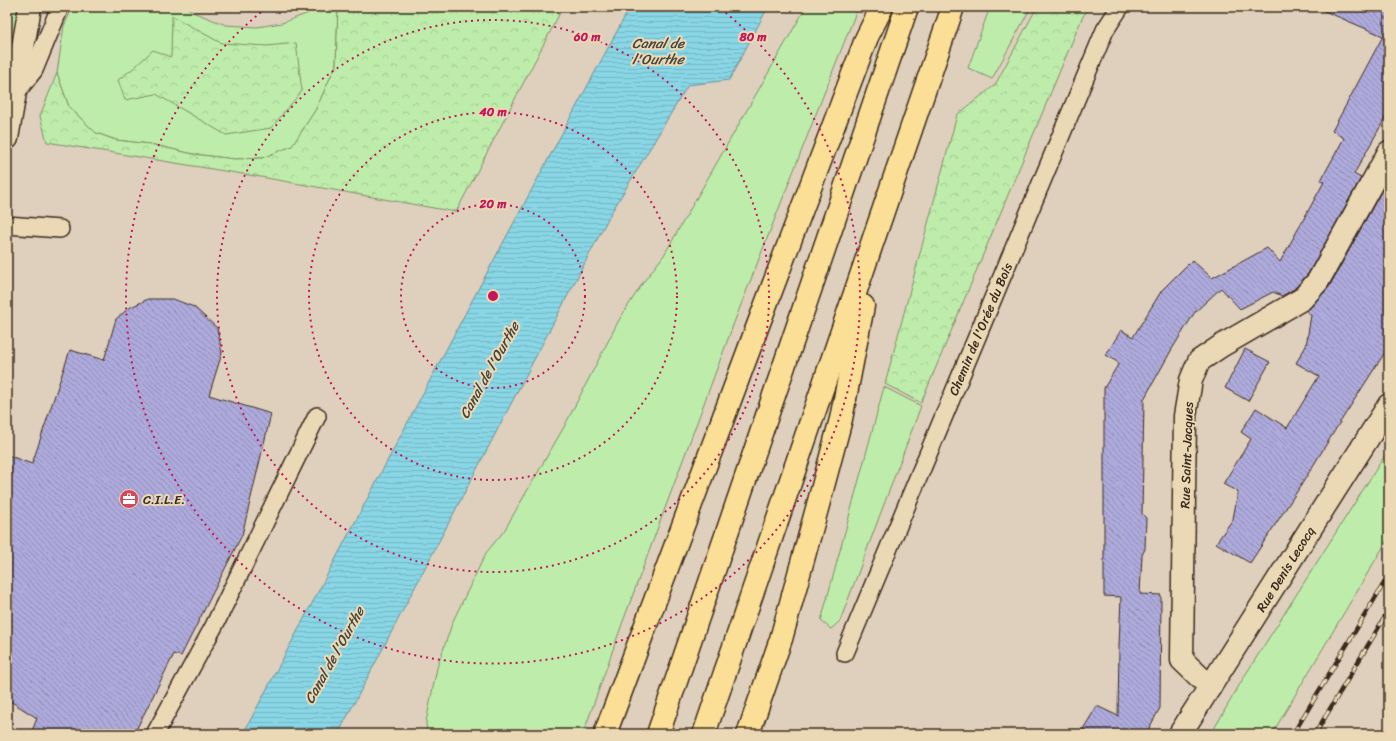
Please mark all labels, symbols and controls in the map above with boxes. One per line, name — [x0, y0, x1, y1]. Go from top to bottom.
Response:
text: 60 m — [573, 26, 601, 48]
text: 80 m — [738, 26, 767, 48]
water label: Canal de l'Ourthe — [632, 31, 686, 72]
text: 40 m — [478, 101, 507, 123]
text: 20 m — [479, 193, 507, 215]
street label: Chemin de l'Orée du Bois — [942, 259, 1019, 399]
centre of rings — [486, 289, 500, 303]
water label: Canal de l'Ourthe — [452, 316, 527, 423]
street label: Rue Saint-Jacques — [1173, 401, 1200, 509]
office icon: C.I.L.E. — [118, 488, 140, 510]
place label: C.I.L.E. — [143, 488, 185, 511]
street label: Rue Denis Lecocq — [1250, 521, 1321, 617]
water label: Canal de l'Ourthe — [297, 601, 372, 708]

